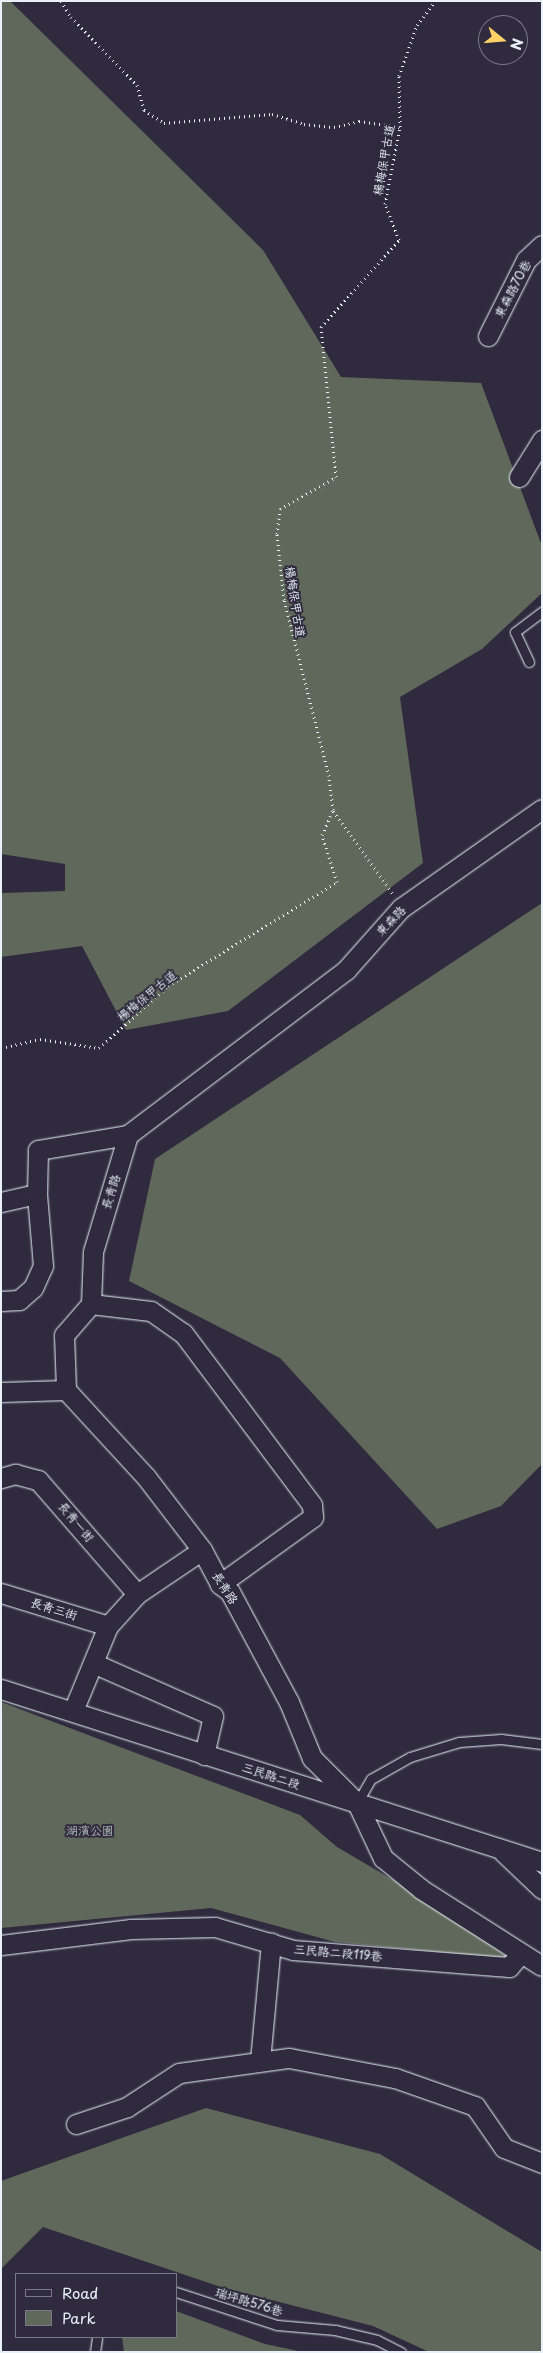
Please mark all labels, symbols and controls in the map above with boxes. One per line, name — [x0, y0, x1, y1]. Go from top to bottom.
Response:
north arrow — [478, 15, 528, 65]
text: N — [505, 36, 529, 53]
street label: 楊梅保甲古道 — [371, 123, 397, 197]
street label: 東森路70巷 — [492, 258, 534, 320]
street label: 楊梅保甲古道 — [282, 565, 308, 639]
street label: 東森路 — [373, 903, 409, 939]
street label: 楊梅保甲古道 — [114, 968, 180, 1024]
street label: 長青路 — [99, 1173, 123, 1211]
street label: 長青一街 — [55, 1499, 97, 1545]
street label: 長青路 — [209, 1569, 241, 1607]
street label: 長青三街 — [29, 1595, 79, 1623]
street label: 三民路二段 — [240, 1760, 302, 1792]
park label: 湖濱公園 — [66, 1824, 114, 1838]
street label: 三民路二段119巷 — [293, 1942, 383, 1964]
legend — [15, 2273, 178, 2338]
text: Road — [62, 2281, 98, 2304]
street label: 瑞坪路576巷 — [214, 2285, 284, 2319]
text: Park — [62, 2306, 96, 2329]

